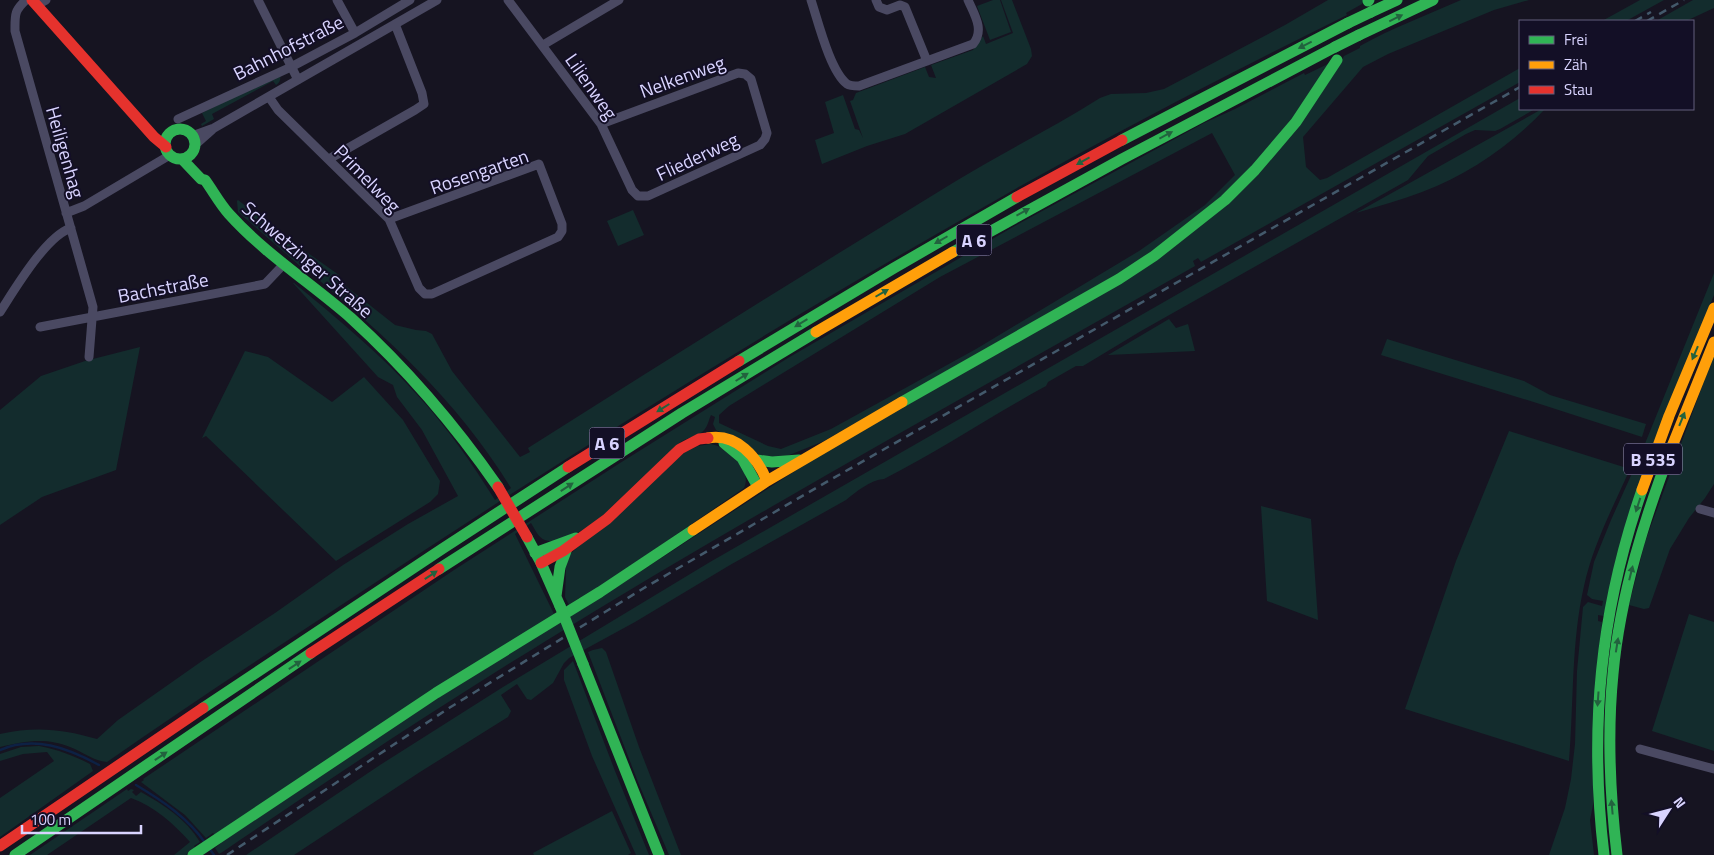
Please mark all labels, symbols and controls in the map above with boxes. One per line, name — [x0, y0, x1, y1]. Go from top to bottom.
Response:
street label: Bahnhofstraße — [228, 7, 348, 87]
one-way arrow — [1389, 14, 1403, 22]
legend — [1519, 20, 1694, 110]
text: Frei — [1564, 28, 1587, 51]
one-way arrow — [1297, 41, 1312, 49]
street label: Lilienweg — [559, 47, 626, 125]
street label: Nelkenweg — [635, 47, 729, 105]
text: Zäh — [1564, 53, 1588, 76]
text: Stau — [1564, 78, 1593, 101]
street label: Heiligenhag — [39, 103, 93, 201]
street label: Fliederweg — [651, 124, 743, 188]
one-way arrow — [1158, 131, 1173, 139]
street label: Primelweg — [328, 137, 408, 219]
street label: Rosengarten — [426, 141, 532, 201]
one-way arrow — [1076, 157, 1090, 165]
street label: Schwetzinger Straße — [236, 194, 380, 324]
one-way arrow — [1016, 208, 1029, 217]
road number: A 6 — [956, 224, 992, 256]
one-way arrow — [935, 236, 948, 245]
street label: Bachstraße — [115, 264, 211, 310]
one-way arrow — [875, 289, 888, 298]
one-way arrow — [795, 318, 808, 327]
one-way arrow — [1691, 346, 1699, 360]
one-way arrow — [736, 372, 749, 381]
one-way arrow — [656, 403, 669, 412]
one-way arrow — [1678, 411, 1686, 426]
road number: A 6 — [590, 428, 624, 458]
road number: B 535 — [1624, 444, 1682, 474]
one-way arrow — [561, 482, 574, 492]
one-way arrow — [1633, 497, 1641, 512]
one-way arrow — [1627, 566, 1635, 581]
one-way arrow — [424, 570, 437, 580]
one-way arrow — [1613, 636, 1621, 652]
one-way arrow — [289, 660, 302, 670]
one-way arrow — [1593, 691, 1601, 707]
one-way arrow — [154, 751, 167, 761]
north arrow — [1644, 785, 1694, 835]
text: N — [1669, 792, 1691, 812]
one-way arrow — [1608, 798, 1616, 814]
scale bar — [22, 802, 141, 834]
text: 100 m — [30, 808, 71, 831]

